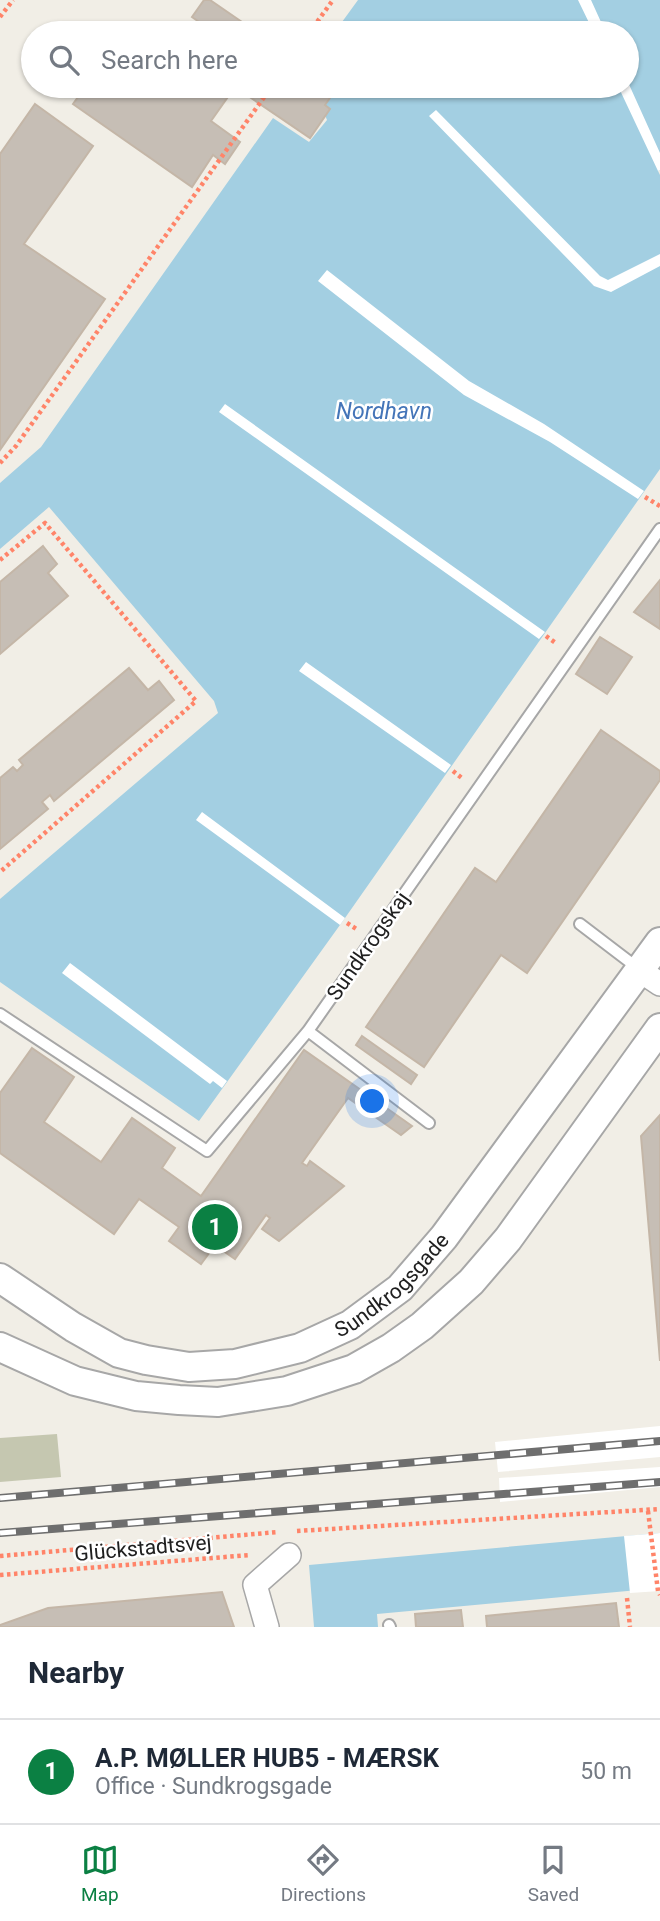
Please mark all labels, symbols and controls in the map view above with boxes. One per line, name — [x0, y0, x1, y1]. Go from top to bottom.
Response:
search box — [21, 21, 639, 98]
icon: search — [45, 41, 83, 79]
text: Search here — [101, 45, 238, 75]
water label: Nordhavn — [336, 398, 432, 425]
street label: Sundkrogskaj — [322, 887, 414, 1005]
your location — [355, 1084, 389, 1118]
pin: 1 — [192, 1201, 238, 1253]
street label: Sundkrogsgade — [331, 1228, 454, 1342]
street label: Glückstadtsvej — [73, 1530, 213, 1566]
text: Nearby — [28, 1655, 124, 1690]
text: A.P. MØLLER HUB5 - MÆRSK — [95, 1743, 439, 1773]
text: 1 — [44, 1758, 58, 1785]
text: 50 m — [580, 1758, 632, 1785]
text: Office · Sundkrogsgade — [95, 1773, 332, 1800]
tab: Map — [81, 1841, 119, 1906]
tab: Directions — [281, 1841, 366, 1906]
tab: Saved — [528, 1841, 579, 1906]

